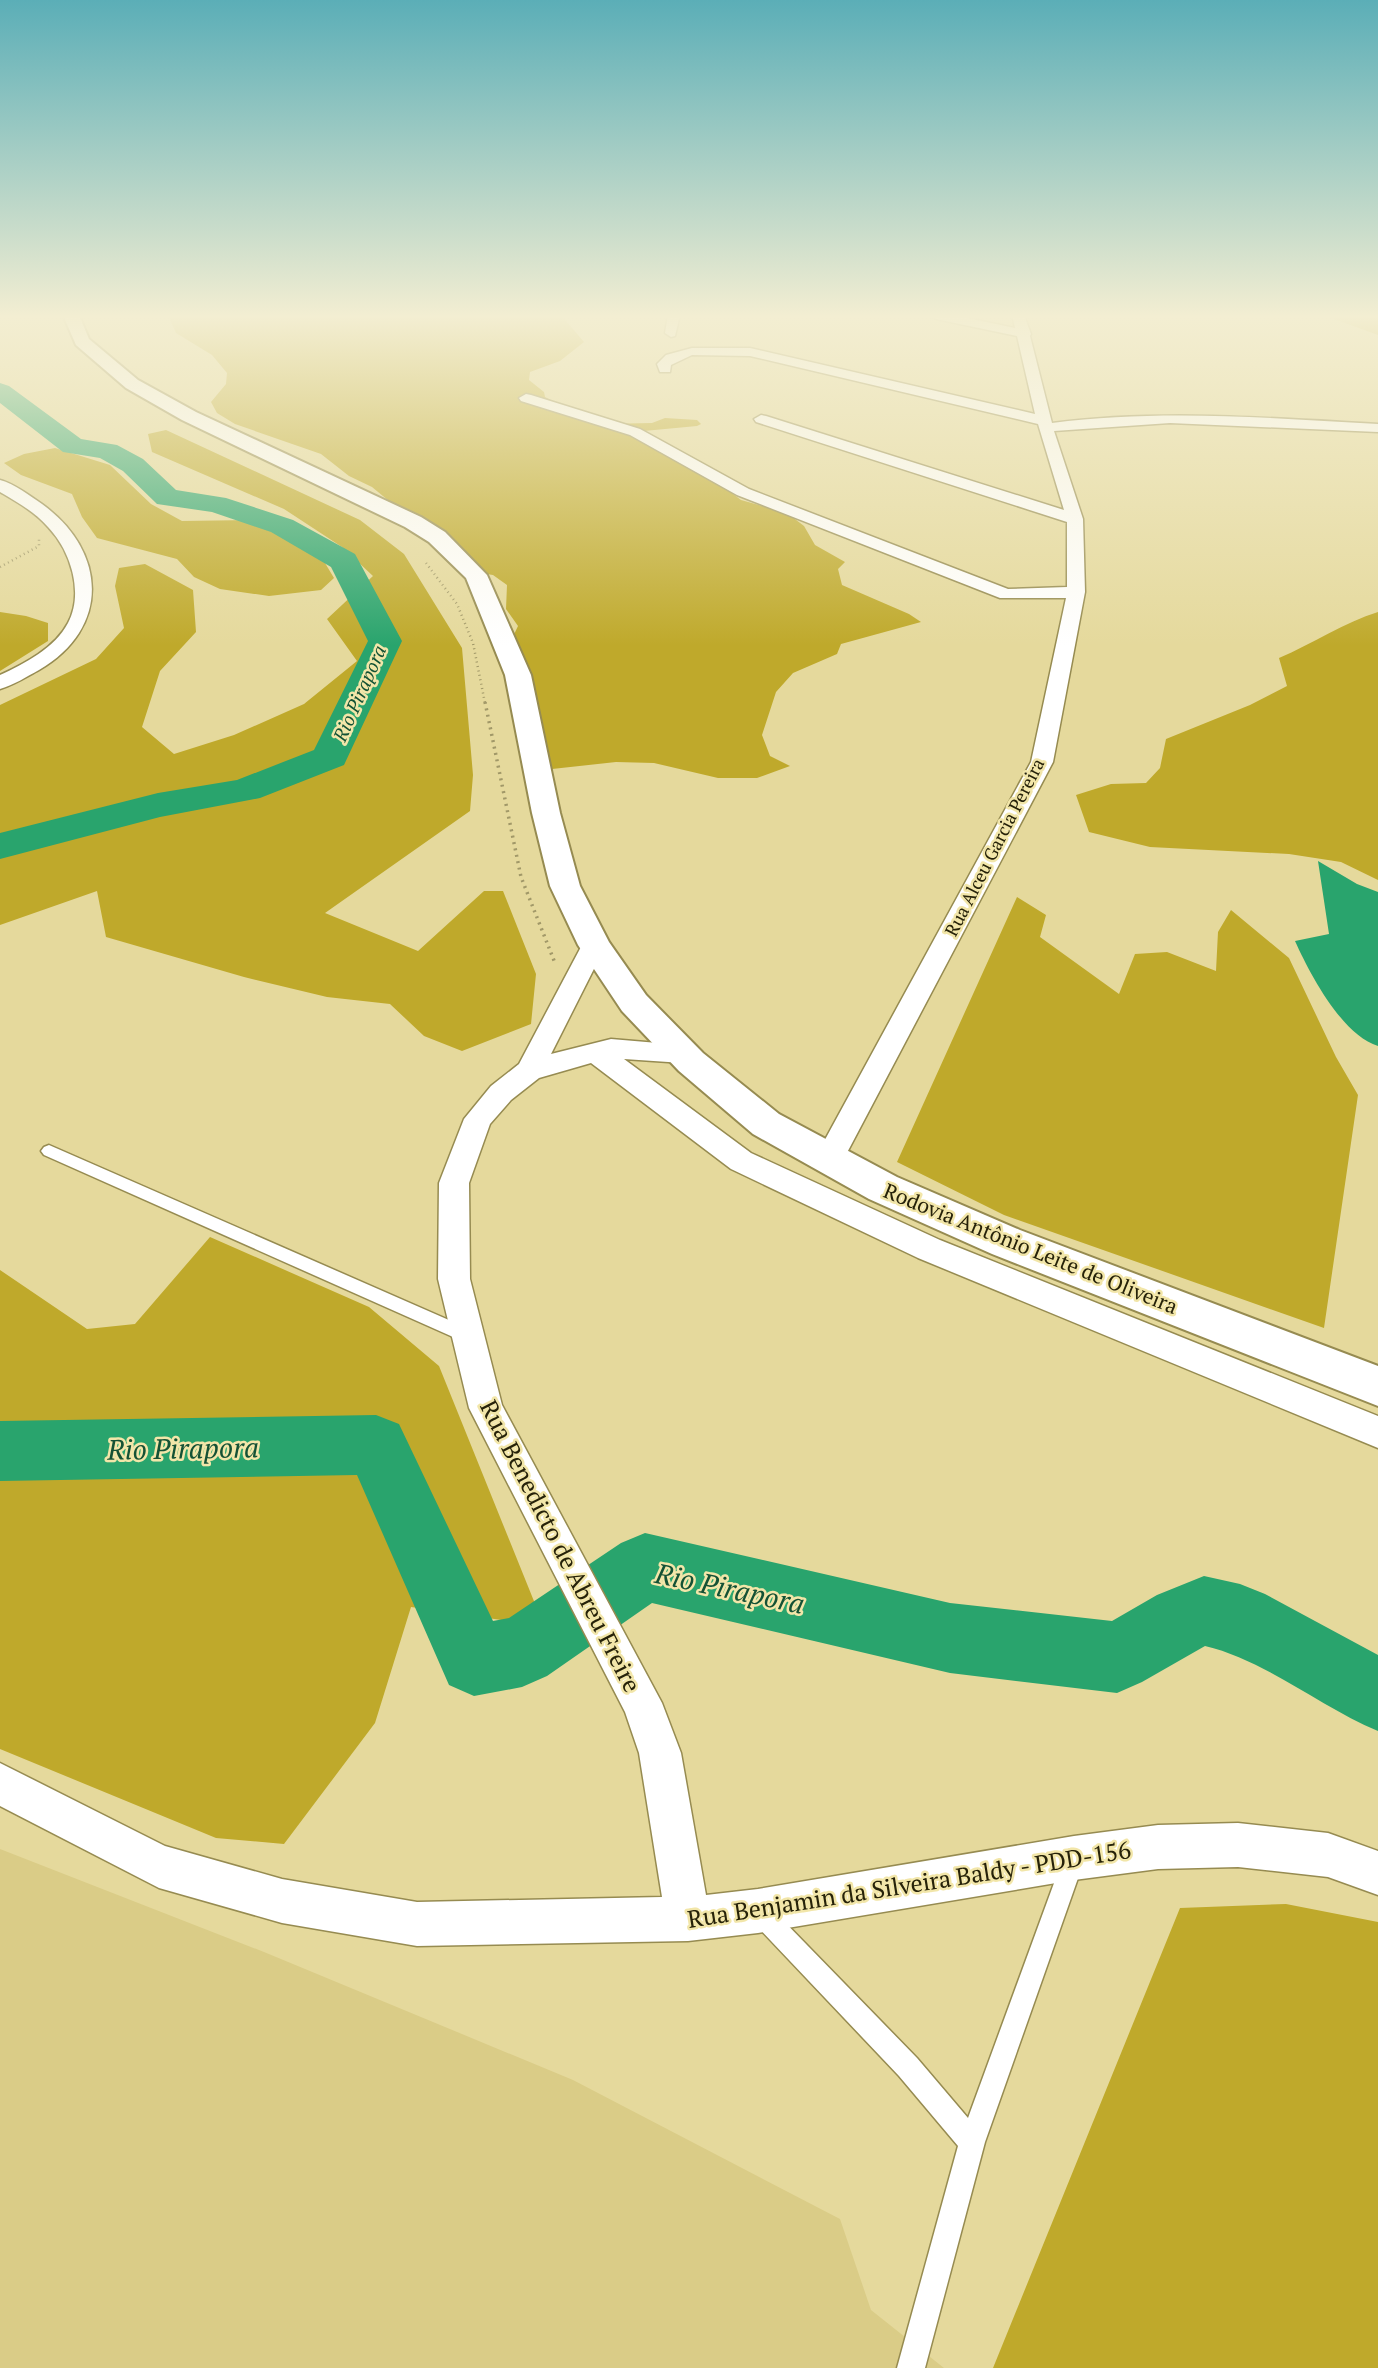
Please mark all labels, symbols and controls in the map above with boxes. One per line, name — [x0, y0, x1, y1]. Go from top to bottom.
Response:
water label: Rio Pirapora — [326, 641, 391, 746]
street label: Rua Alceu Garcia Pereira — [939, 754, 1049, 940]
street label: Rodovia Antônio Leite de Oliveira — [880, 1176, 1182, 1320]
street label: Rua Benedicto de Abreu Freire — [473, 1394, 649, 1698]
water label: Rio Pirapora — [106, 1428, 259, 1468]
water label: Rio Pirapora — [651, 1554, 808, 1622]
street label: Rua Benjamin da Silveira Baldy - PDD-156 — [685, 1833, 1133, 1935]

